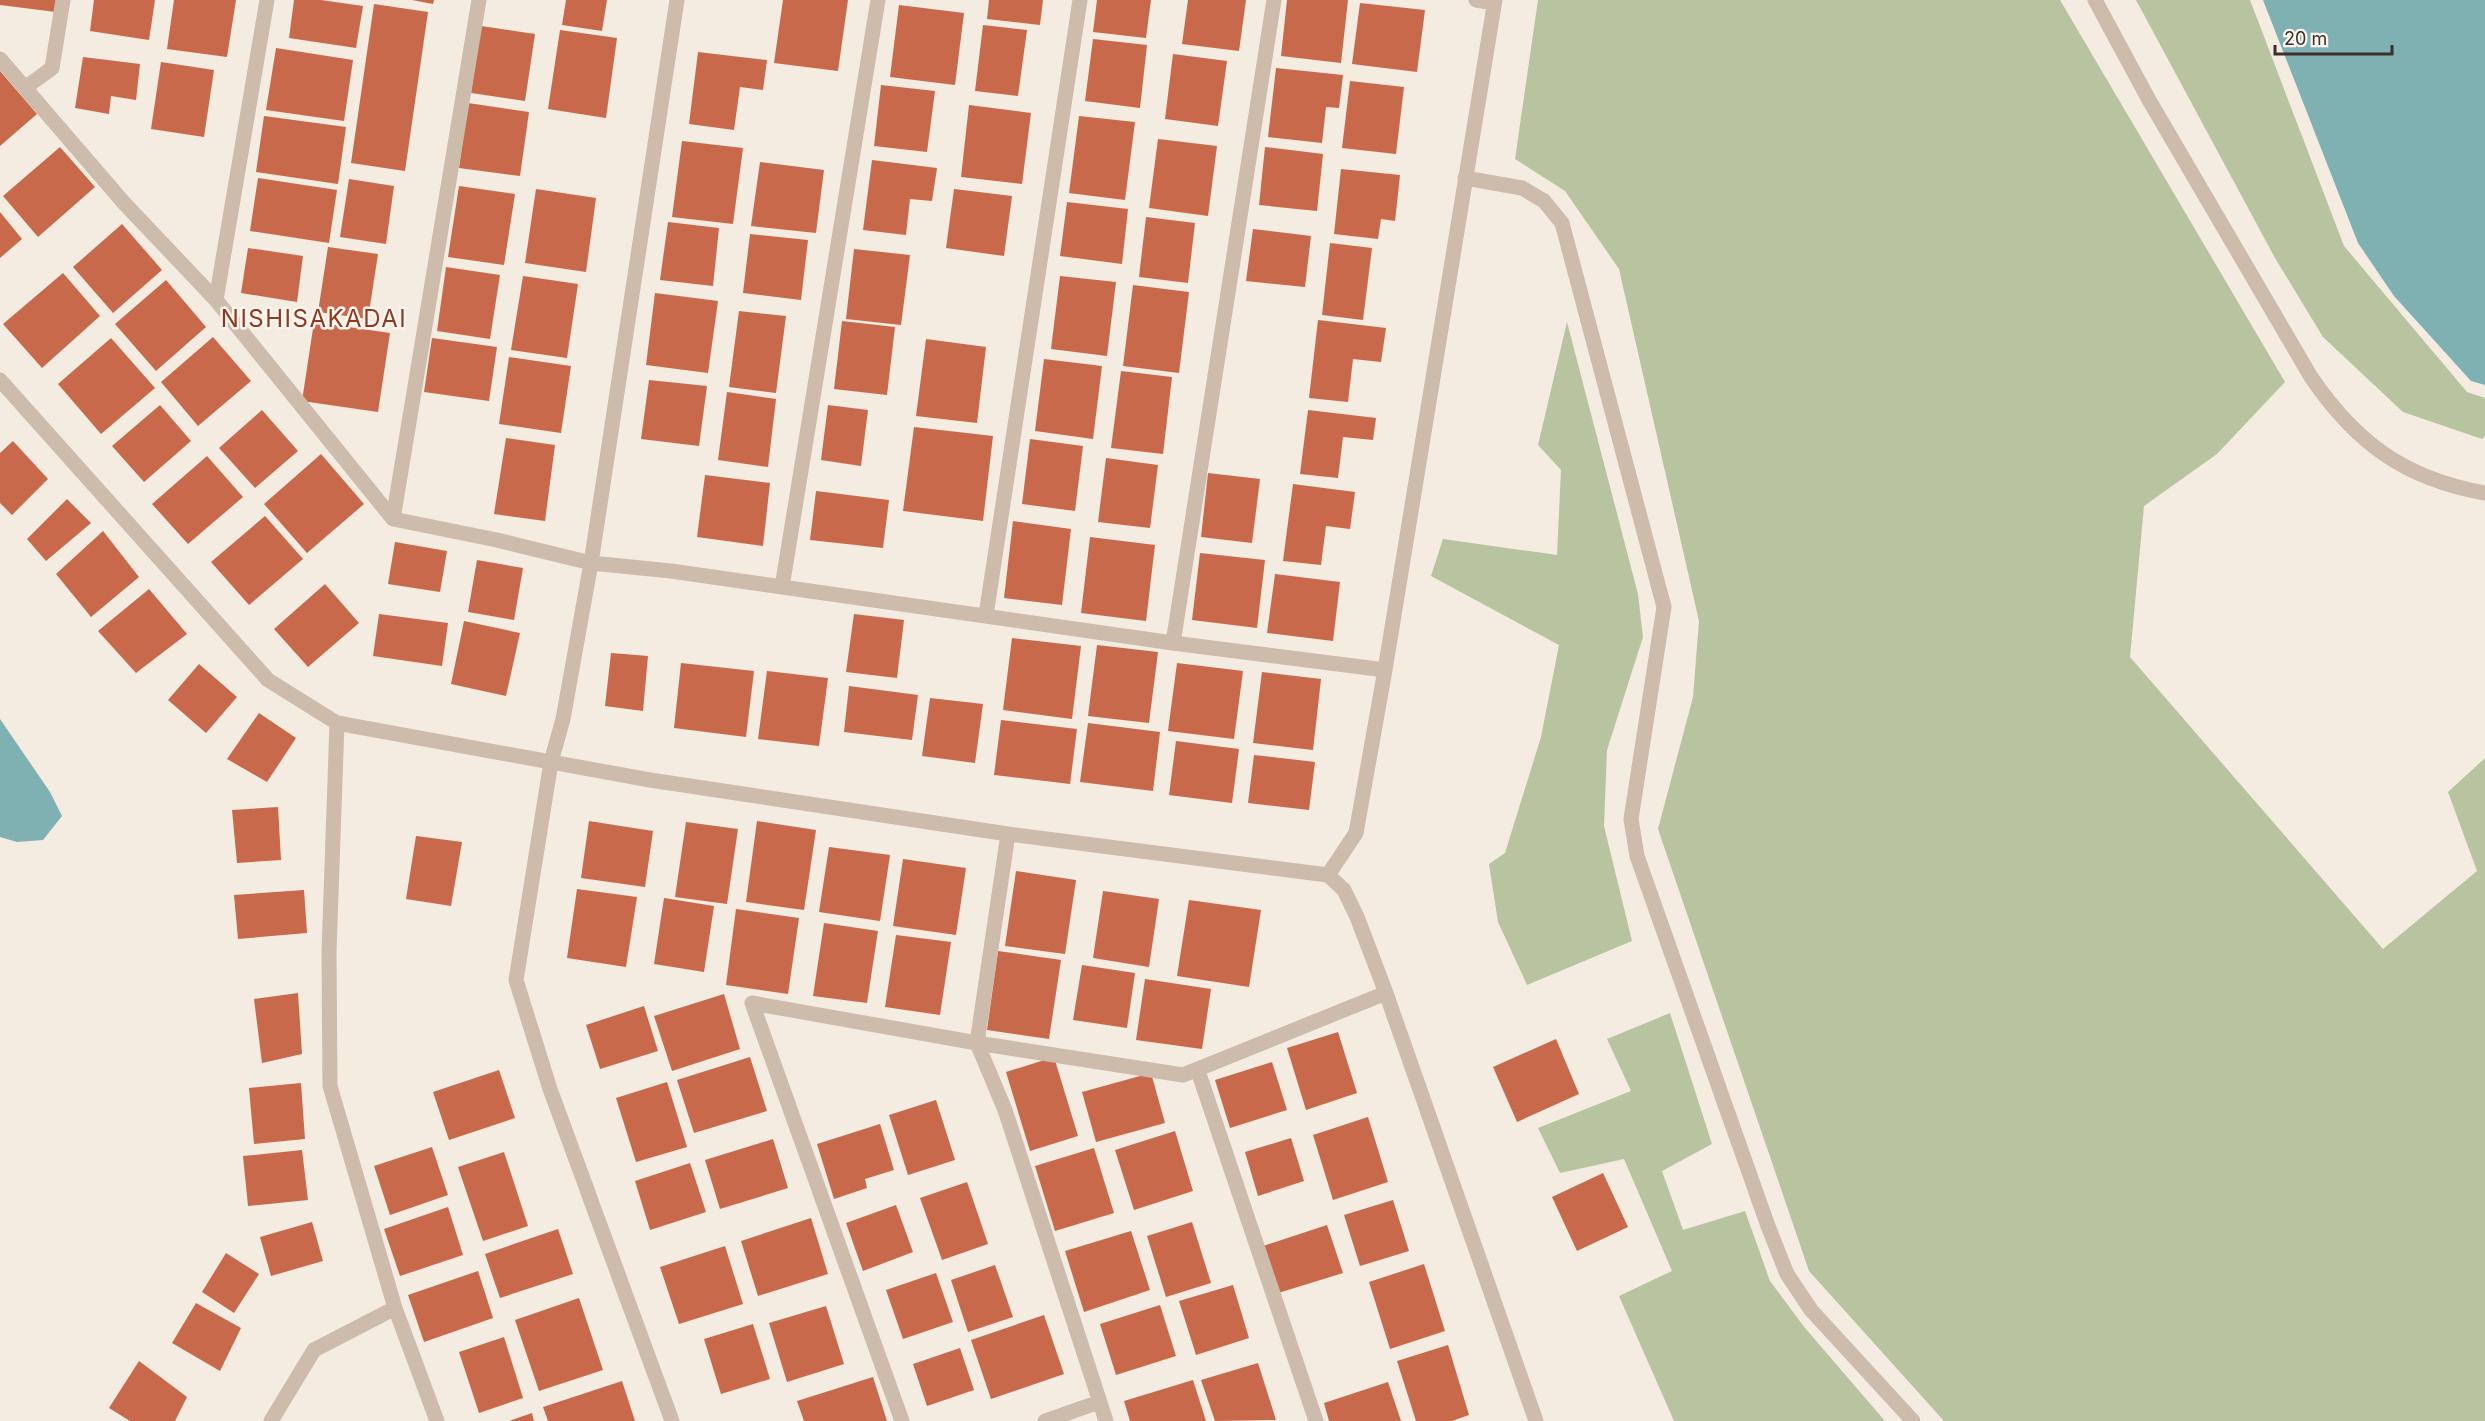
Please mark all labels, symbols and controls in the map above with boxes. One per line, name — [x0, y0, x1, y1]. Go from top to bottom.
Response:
scale bar — [2275, 18, 2392, 56]
text: 20 m — [2284, 28, 2327, 49]
district label: NISHISAKADAI — [221, 304, 407, 333]

